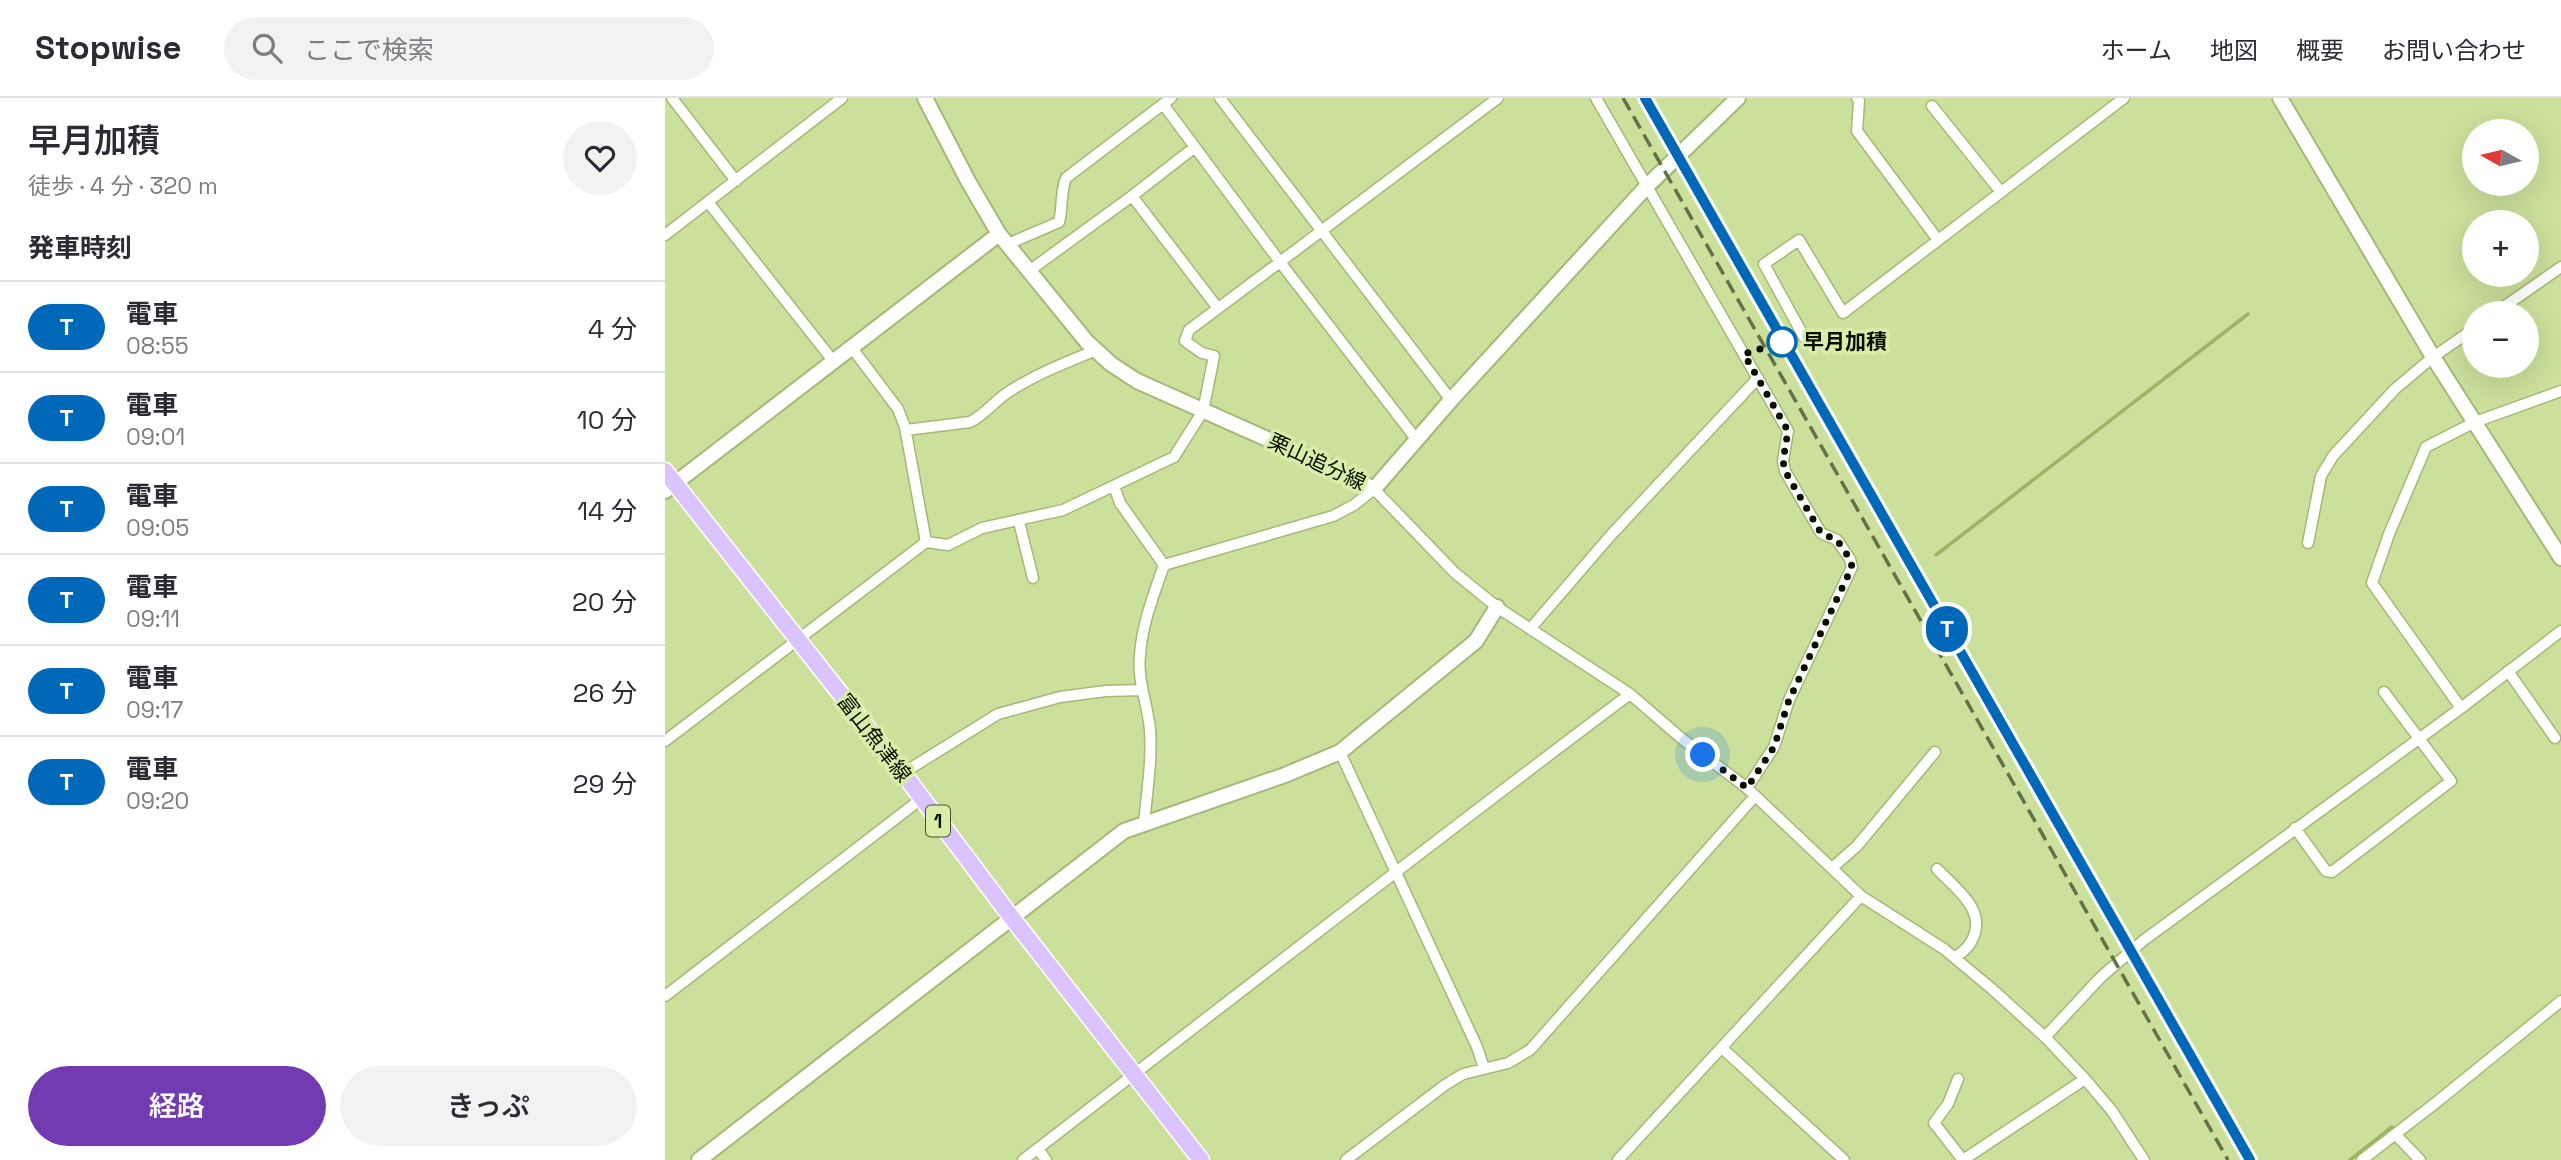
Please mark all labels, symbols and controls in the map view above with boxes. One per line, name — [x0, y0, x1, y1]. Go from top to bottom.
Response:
search box — [224, 17, 714, 80]
text: Stopwise — [35, 27, 182, 69]
icon: search — [248, 29, 286, 67]
text: ここで検索 — [304, 33, 434, 67]
text: ホーム — [2101, 35, 2172, 66]
text: 地図 — [2210, 35, 2258, 66]
text: 概要 — [2296, 35, 2344, 66]
text: お問い合わせ — [2382, 35, 2526, 66]
north arrow — [2462, 119, 2539, 196]
map controls — [2462, 119, 2539, 378]
text: 早月加積 — [28, 120, 160, 162]
button: heart — [563, 121, 637, 195]
text: 徒歩 · 4 分 · 320 m — [28, 171, 218, 201]
button: + — [2462, 210, 2539, 287]
text: 発車時刻 — [28, 231, 132, 265]
text: 電車 — [126, 297, 178, 331]
button: − — [2462, 301, 2539, 378]
text: T — [59, 311, 74, 342]
text: 4 分 — [588, 312, 637, 346]
marker: 早月加積 — [1767, 327, 1797, 357]
place label: 早月加積 — [1803, 328, 1887, 355]
text: 08:55 — [126, 331, 188, 361]
text: 電車 — [126, 388, 178, 422]
text: T — [59, 402, 74, 433]
text: 10 分 — [577, 403, 637, 437]
text: 09:01 — [126, 422, 185, 452]
street label: 栗山追分線 — [1264, 427, 1370, 496]
text: 電車 — [126, 479, 178, 513]
text: T — [59, 493, 74, 524]
text: 14 分 — [577, 494, 637, 528]
text: 09:05 — [126, 513, 189, 543]
text: 電車 — [126, 570, 178, 604]
text: T — [59, 584, 74, 615]
text: 20 分 — [572, 585, 637, 619]
text: 09:11 — [126, 604, 180, 634]
line badge: T — [1924, 606, 1970, 652]
text: T — [1940, 613, 1954, 644]
text: 電車 — [126, 661, 178, 695]
text: T — [59, 675, 74, 706]
text: 26 分 — [573, 676, 637, 710]
street label: 富山魚津線 — [831, 688, 917, 787]
text: 09:17 — [126, 695, 183, 725]
your location — [1685, 737, 1720, 772]
text: 電車 — [126, 752, 178, 786]
text: T — [59, 766, 74, 797]
text: 29 分 — [573, 767, 637, 801]
text: 09:20 — [126, 786, 189, 816]
road number: 1 — [926, 806, 950, 836]
button: 経路 — [28, 1066, 326, 1146]
button: きっぷ — [340, 1066, 637, 1146]

